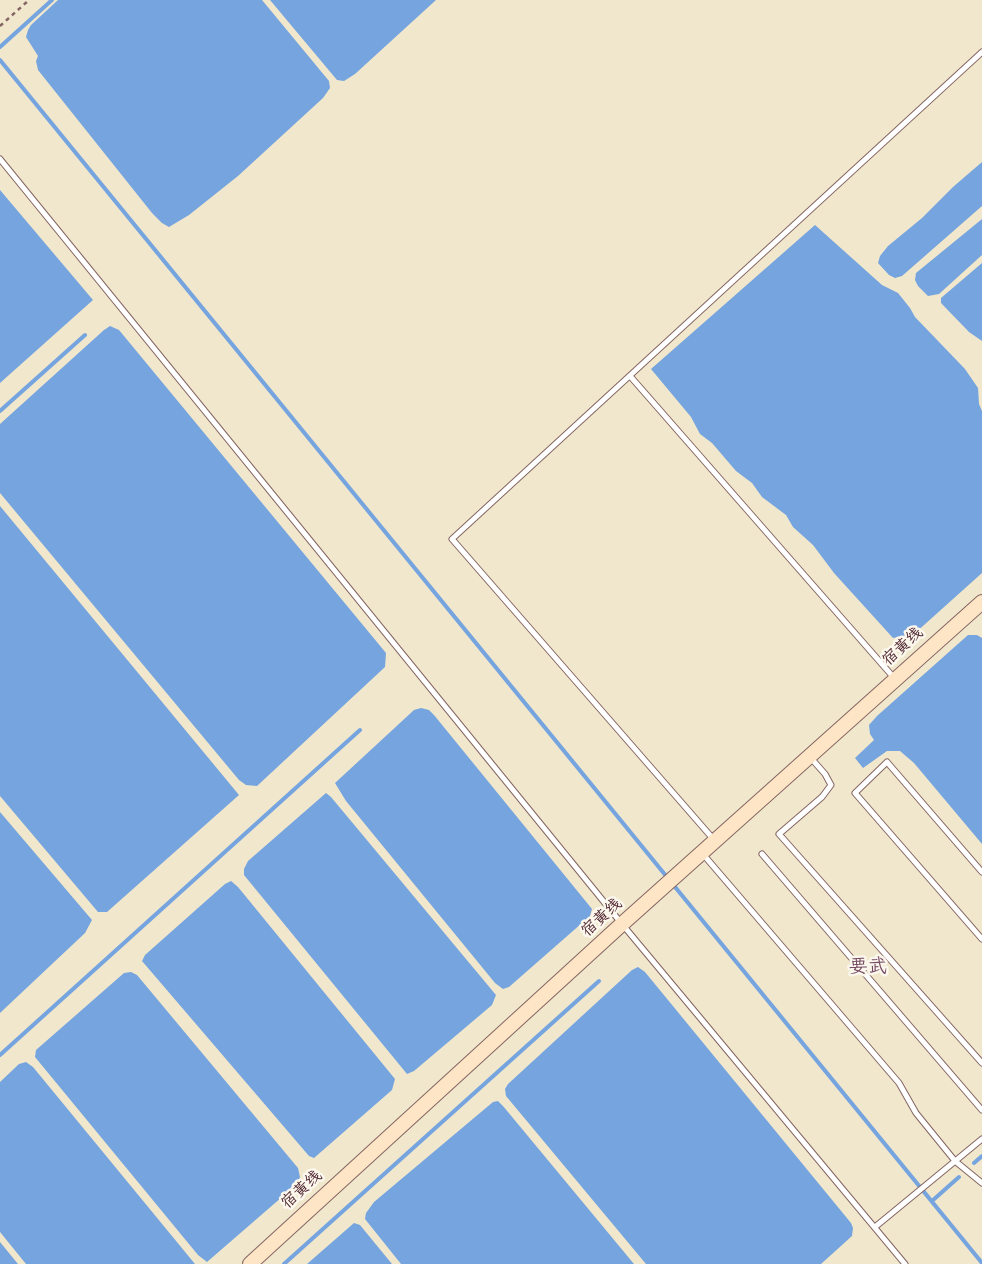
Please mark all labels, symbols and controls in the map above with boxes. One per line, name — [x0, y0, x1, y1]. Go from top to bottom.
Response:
street label: 宿黄线 — [880, 625, 928, 671]
street label: 宿黄线 — [579, 896, 627, 942]
district label: 要武 — [849, 958, 887, 980]
street label: 宿黄线 — [279, 1168, 327, 1214]

